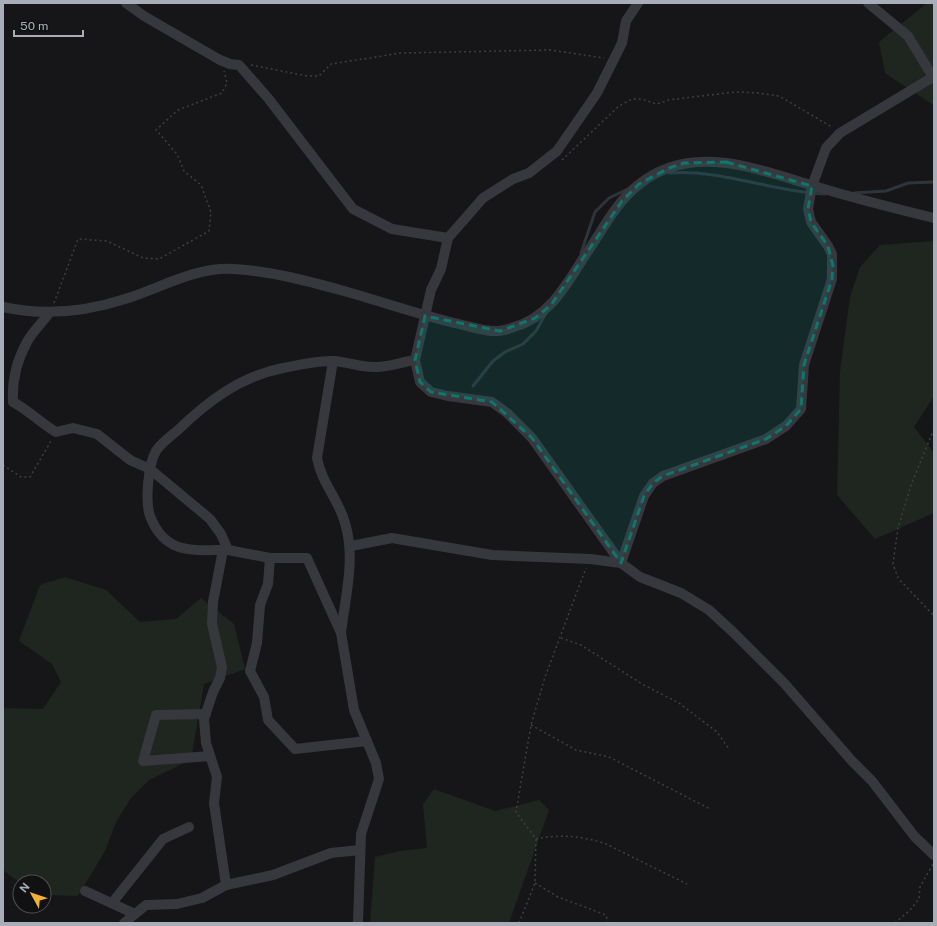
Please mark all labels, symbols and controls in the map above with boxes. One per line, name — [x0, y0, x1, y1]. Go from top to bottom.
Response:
scale bar — [14, 12, 83, 38]
text: 50 m — [20, 19, 48, 33]
north arrow — [12, 874, 52, 914]
text: N — [17, 880, 32, 895]

